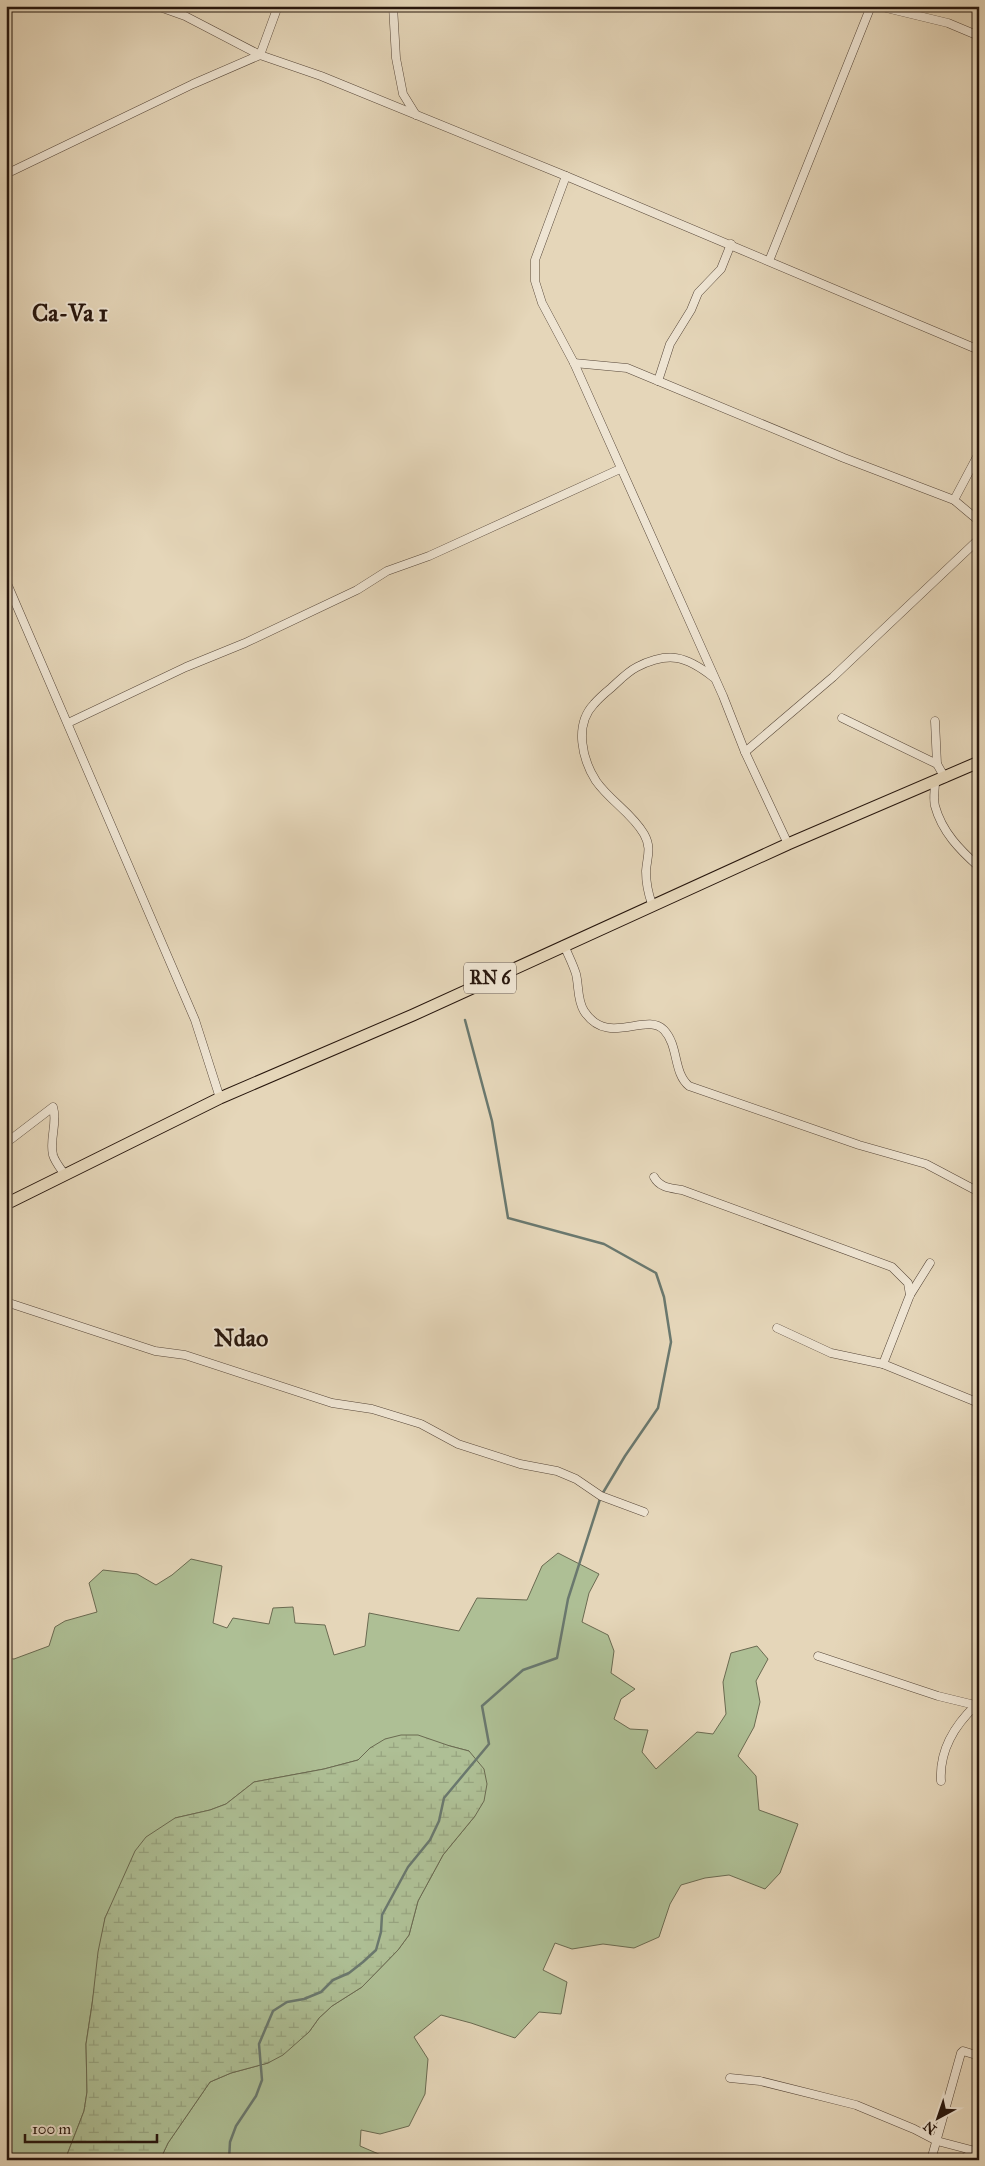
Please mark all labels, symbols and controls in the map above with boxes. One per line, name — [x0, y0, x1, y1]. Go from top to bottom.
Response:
district label: Ca-Va 1 — [32, 298, 109, 328]
road number: RN 6 — [464, 962, 516, 994]
district label: Ndao — [214, 1323, 268, 1353]
north arrow — [912, 2094, 962, 2144]
scale bar — [25, 2111, 158, 2143]
text: N — [920, 2117, 940, 2138]
text: 100 m — [32, 2120, 72, 2138]

